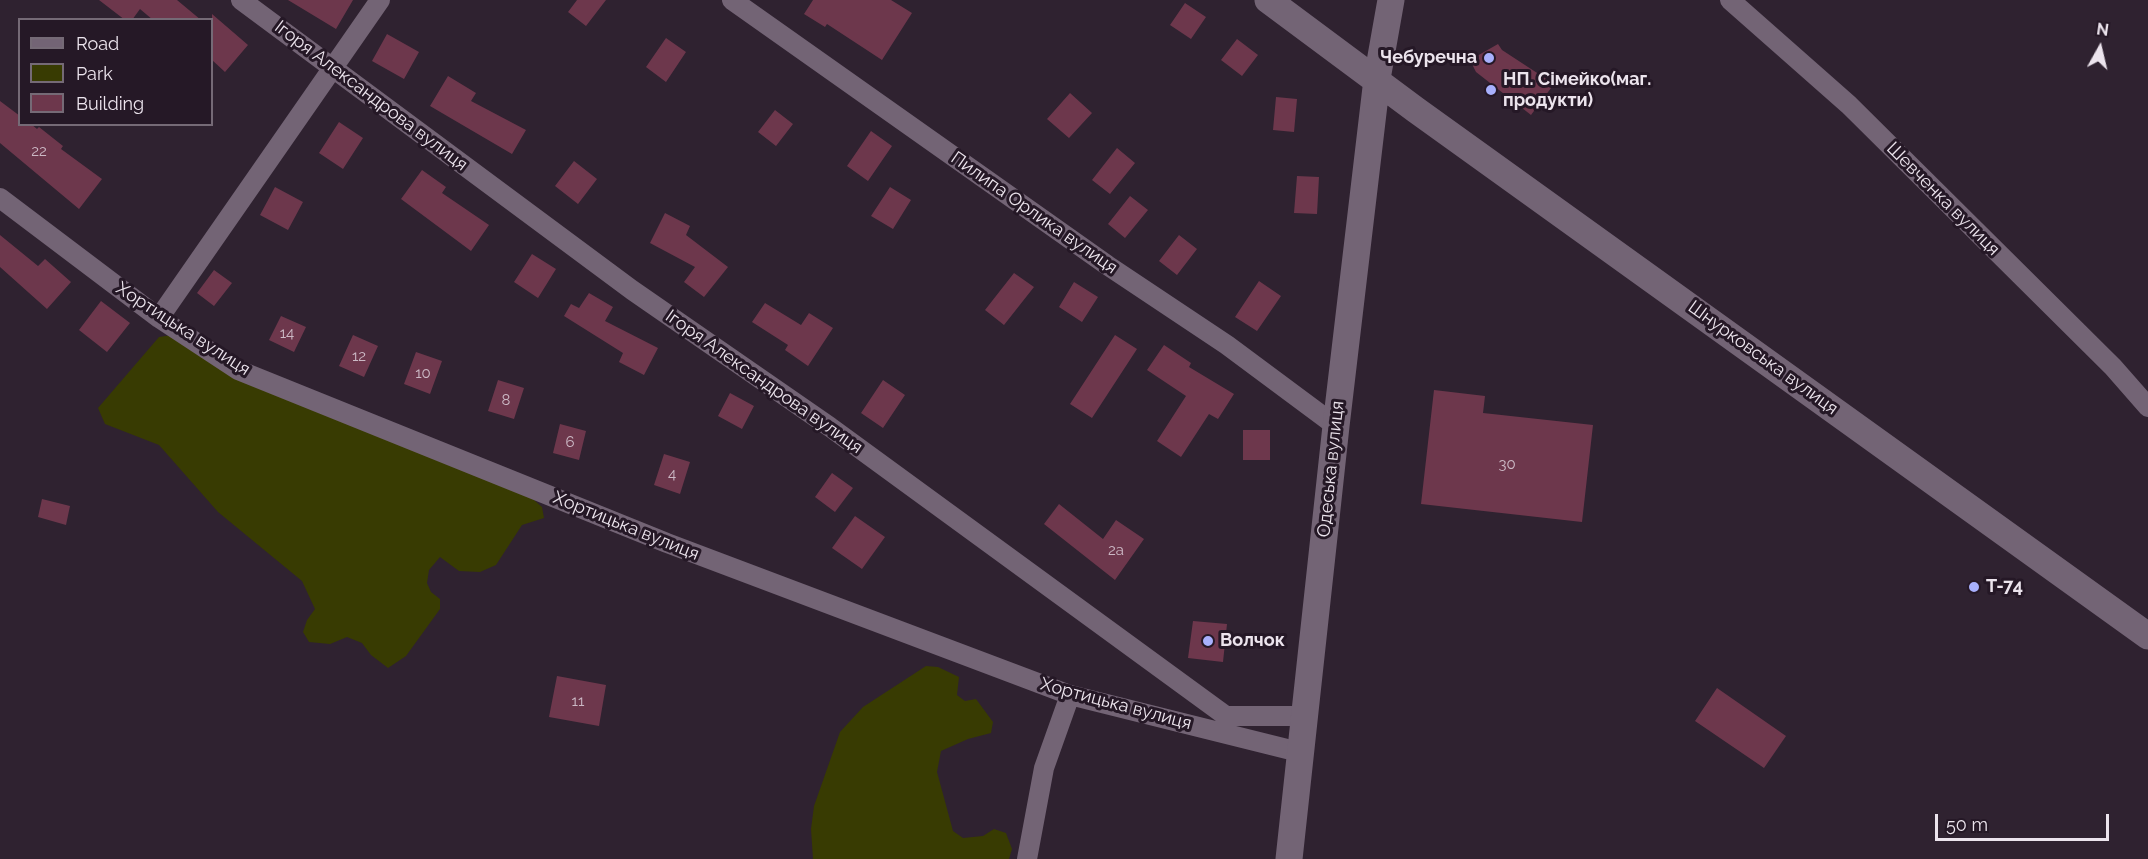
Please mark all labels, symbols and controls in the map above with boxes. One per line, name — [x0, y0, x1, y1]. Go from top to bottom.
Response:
street label: Ігоря Александрова вулиця — [270, 16, 472, 176]
legend — [18, 18, 213, 126]
north arrow — [2070, 18, 2130, 78]
text: N — [2095, 19, 2110, 40]
text: Road — [76, 33, 119, 54]
place label: Чебуречна — [1380, 47, 1477, 69]
marker: Чебуречна — [1482, 51, 1496, 65]
text: Park — [76, 63, 113, 84]
place label: НП. Сімейко(маг. продукти) — [1503, 69, 1651, 112]
marker: НП. Сімейко(маг. продукти) — [1484, 83, 1498, 97]
text: Building — [76, 93, 144, 114]
street label: Шевченка вулиця — [1882, 138, 2004, 260]
house number: 22 — [31, 142, 47, 160]
street label: Пилипа Орлика вулиця — [947, 147, 1121, 279]
street label: Хортицька вулиця — [112, 278, 254, 380]
street label: Шнурковська вулиця — [1684, 296, 1842, 420]
street label: Ігоря Александрова вулиця — [661, 306, 867, 458]
house number: 14 — [280, 324, 294, 342]
house number: 12 — [352, 347, 366, 365]
house number: 10 — [415, 364, 431, 382]
house number: 8 — [502, 391, 510, 409]
street label: Одеська вулиця — [1313, 400, 1349, 538]
house number: 6 — [565, 433, 575, 451]
house number: 30 — [1498, 455, 1516, 473]
house number: 4 — [668, 465, 676, 483]
street label: Хортицька вулиця — [550, 487, 702, 565]
house number: 2а — [1108, 541, 1124, 559]
place label: Т-74 — [1986, 576, 2023, 598]
marker: Т-74 — [1967, 580, 1981, 594]
place label: Волчок — [1220, 630, 1285, 652]
marker: Волчок — [1201, 634, 1215, 648]
street label: Хортицька вулиця — [1038, 673, 1194, 735]
house number: 11 — [572, 692, 584, 710]
scale bar — [1938, 802, 2112, 840]
text: 50 m — [1946, 814, 1988, 835]

